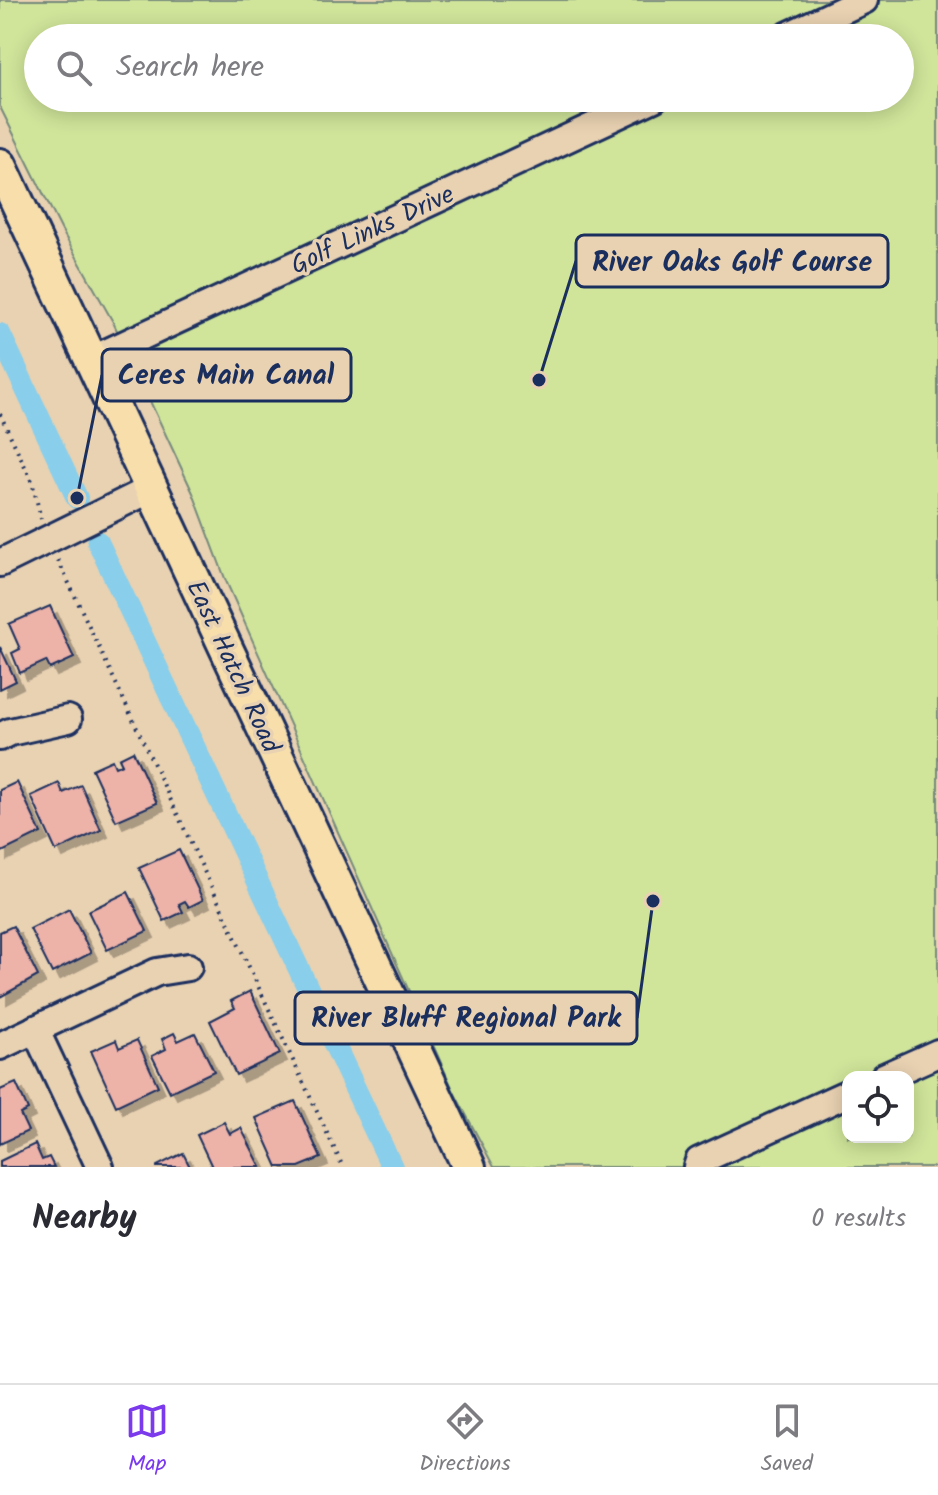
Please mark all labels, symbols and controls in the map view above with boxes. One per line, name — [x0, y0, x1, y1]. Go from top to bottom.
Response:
search box — [24, 24, 914, 112]
text: Search here — [116, 44, 264, 92]
icon: search — [52, 46, 96, 90]
street label: Golf Links Drive — [284, 174, 462, 287]
callout: River Oaks Golf Course — [576, 235, 888, 287]
text: River Oaks Golf Course — [592, 241, 872, 286]
callout: Ceres Main Canal — [102, 349, 351, 401]
text: Ceres Main Canal — [118, 354, 335, 399]
street label: East Hatch Road — [174, 573, 291, 761]
callout: River Bluff Regional Park — [295, 992, 637, 1044]
text: River Bluff Regional Park — [311, 997, 622, 1042]
map controls — [842, 1071, 914, 1143]
button: locate — [842, 1071, 914, 1143]
text: Nearby — [32, 1192, 137, 1246]
text: 0 results — [811, 1198, 906, 1240]
tab: Map — [125, 1399, 169, 1482]
tab: Directions — [419, 1399, 511, 1482]
tab: Saved — [761, 1399, 813, 1482]

